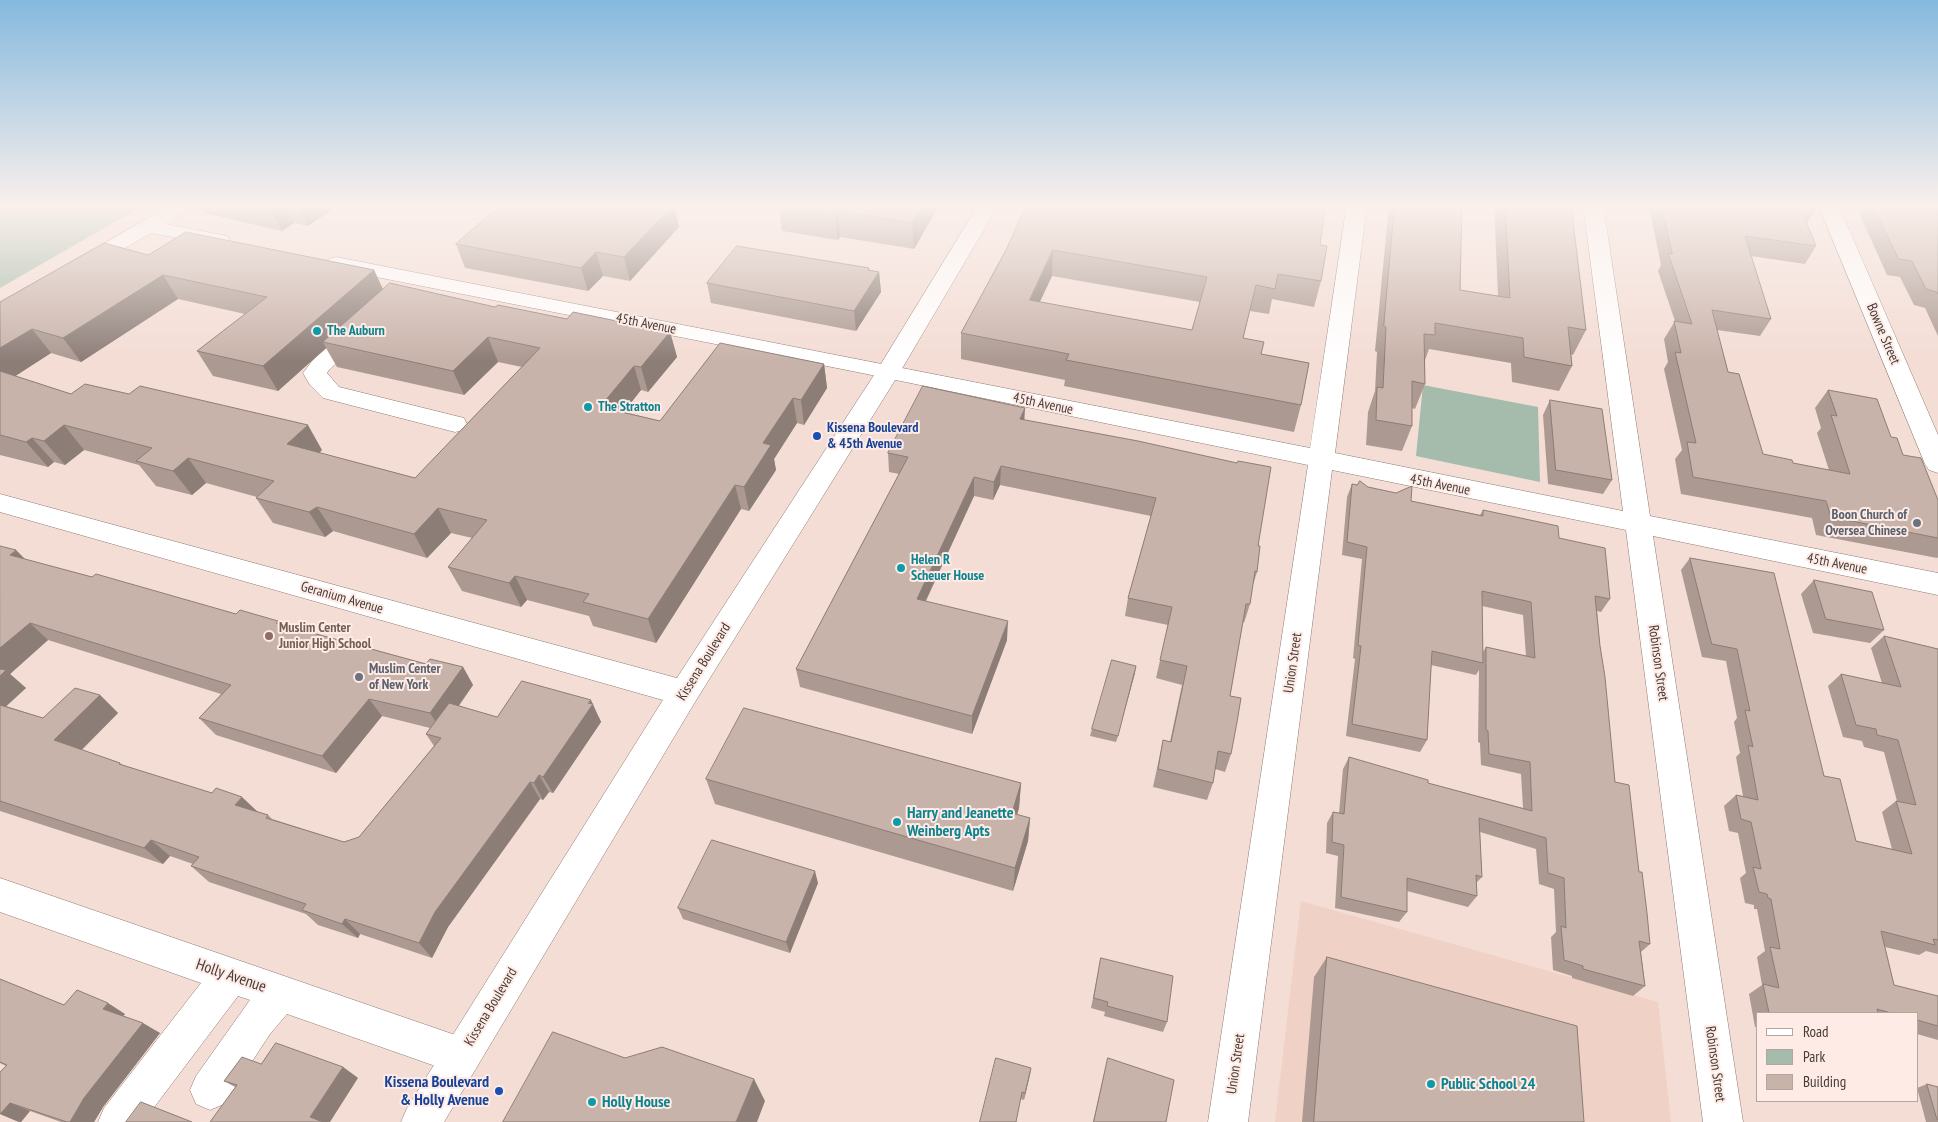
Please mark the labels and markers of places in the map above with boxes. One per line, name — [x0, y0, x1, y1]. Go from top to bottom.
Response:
place label: The Auburn — [327, 323, 385, 339]
marker: The Auburn — [311, 325, 323, 337]
place label: The Stratton — [598, 399, 660, 415]
marker: The Stratton — [582, 401, 594, 413]
place label: Kissena Boulevard & 45th Avenue — [827, 420, 918, 452]
marker: Kissena Boulevard & 45th Avenue — [811, 430, 823, 442]
place label: Boon Church of Oversea Chinese — [1825, 507, 1907, 540]
marker: Boon Church of Oversea Chinese — [1911, 517, 1923, 529]
place label: Helen R Scheuer House — [911, 552, 984, 584]
marker: Helen R Scheuer House — [895, 562, 907, 574]
place label: Muslim Center Junior High School — [279, 620, 371, 652]
marker: Muslim Center Junior High School — [263, 630, 275, 642]
place label: Muslim Center of New York — [369, 661, 441, 694]
marker: Muslim Center of New York — [353, 671, 365, 683]
place label: Harry and Jeanette Weinberg Apts — [907, 803, 1014, 841]
marker: Harry and Jeanette Weinberg Apts — [891, 816, 903, 828]
place label: Kissena Boulevard & Holly Avenue — [385, 1072, 489, 1110]
place label: Public School 24 — [1441, 1074, 1535, 1094]
marker: Public School 24 — [1425, 1078, 1437, 1090]
marker: Kissena Boulevard & Holly Avenue — [493, 1085, 505, 1097]
place label: Holly House — [602, 1092, 670, 1112]
marker: Holly House — [586, 1096, 598, 1108]

